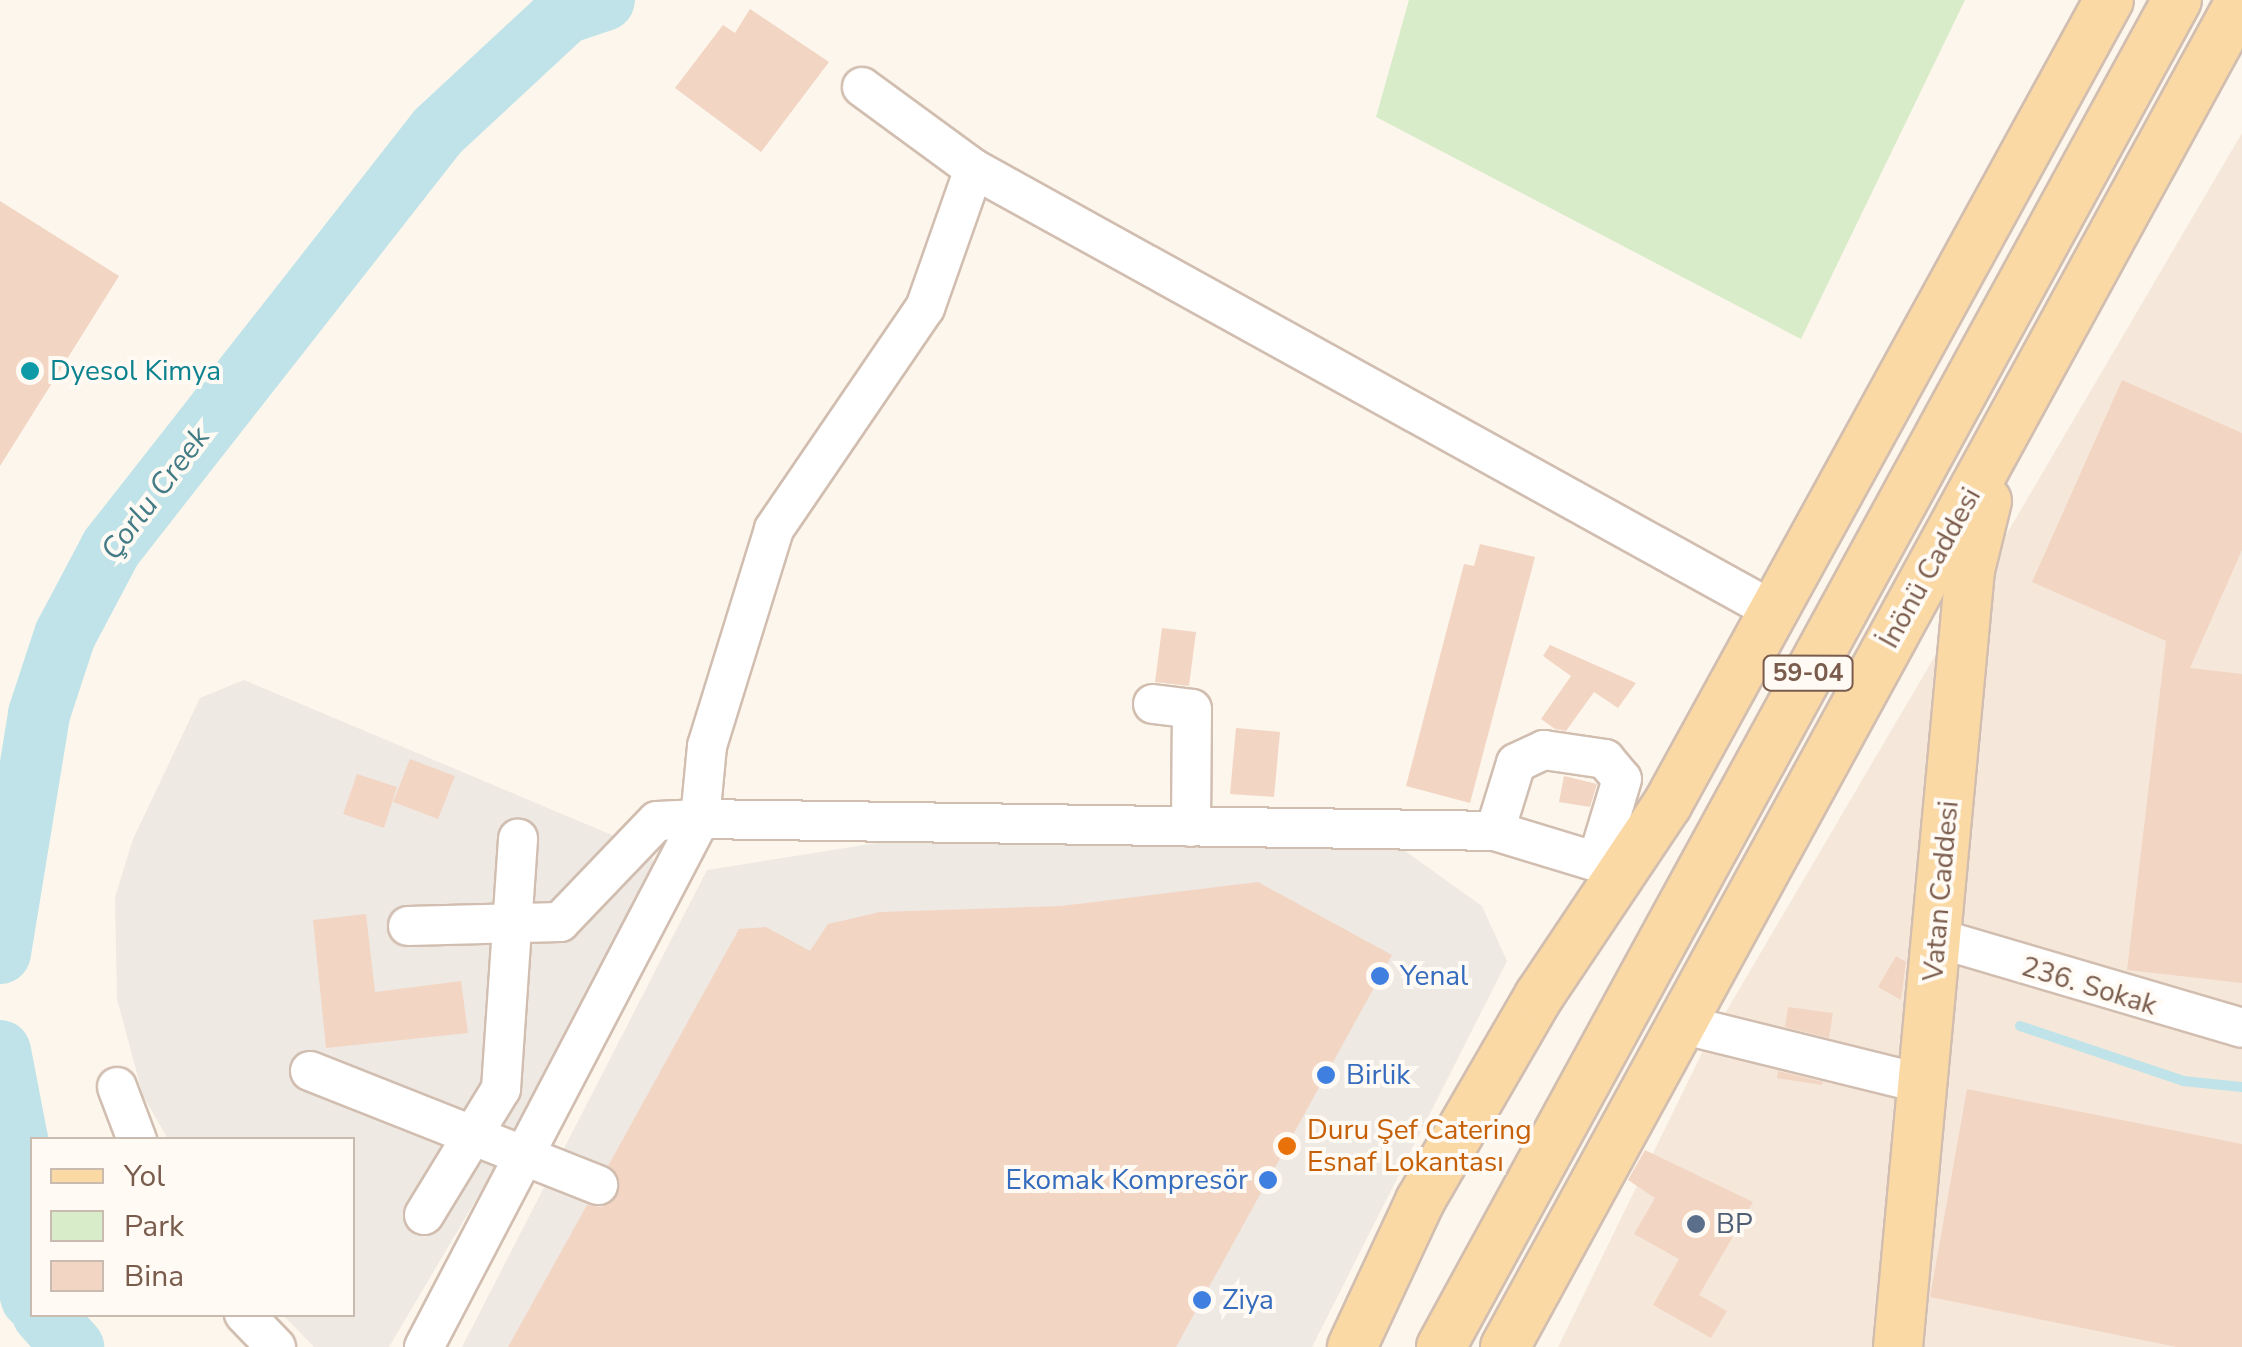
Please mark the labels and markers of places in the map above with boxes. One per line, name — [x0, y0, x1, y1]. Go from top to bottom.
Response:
place label: Dyesol Kimya — [50, 354, 221, 388]
marker: Dyesol Kimya — [19, 360, 41, 382]
place label: Yenal — [1400, 959, 1468, 993]
marker: Yenal — [1369, 965, 1391, 987]
place label: Birlik — [1346, 1058, 1410, 1092]
marker: Birlik — [1315, 1064, 1337, 1086]
place label: Duru Şef Catering Esnaf Lokantası — [1307, 1113, 1532, 1179]
marker: Duru Şef Catering Esnaf Lokantası — [1276, 1135, 1298, 1157]
place label: Ekomak Kompresör — [1006, 1163, 1248, 1197]
marker: Ekomak Kompresör — [1257, 1169, 1279, 1191]
place label: BP — [1716, 1207, 1753, 1241]
marker: BP — [1685, 1213, 1707, 1235]
place label: Ziya — [1222, 1283, 1274, 1317]
marker: Ziya — [1191, 1289, 1213, 1311]

